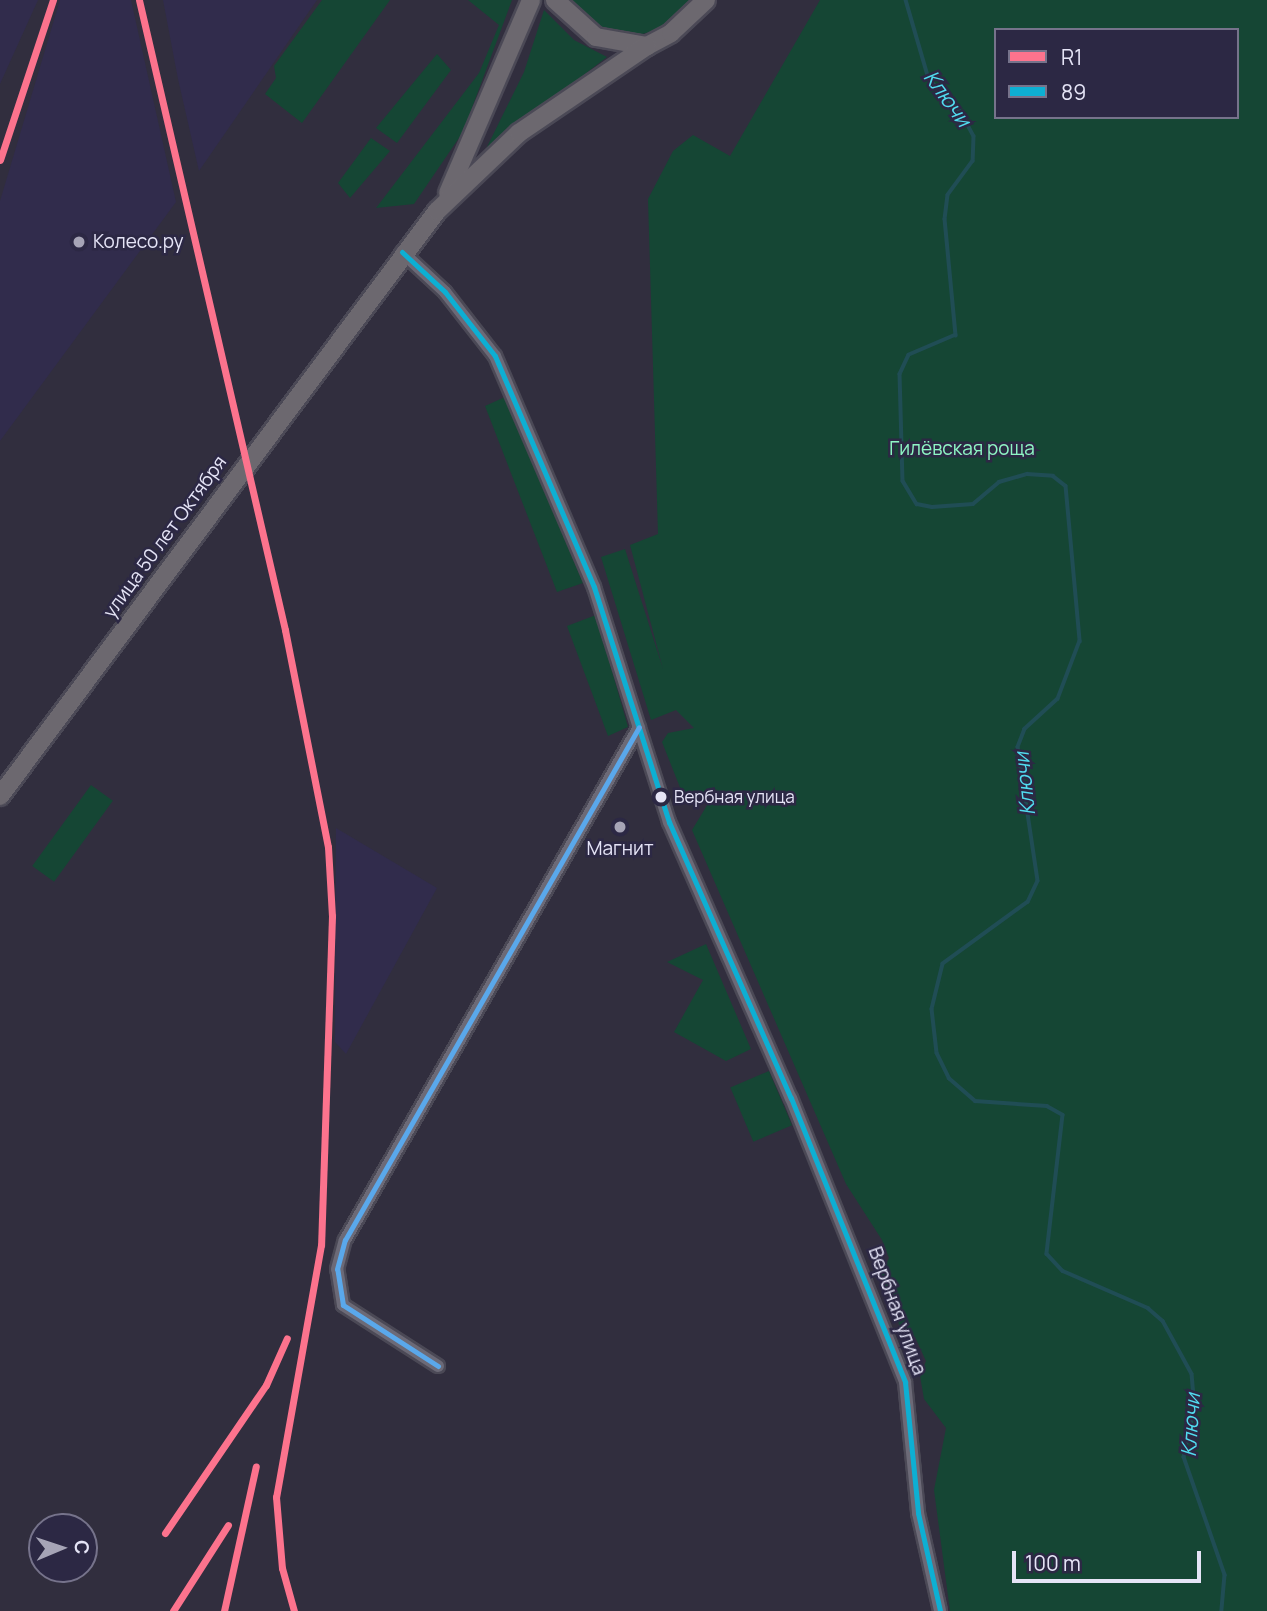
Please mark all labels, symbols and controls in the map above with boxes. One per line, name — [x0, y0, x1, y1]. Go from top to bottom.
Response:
legend — [994, 28, 1239, 119]
text: R1 — [1061, 43, 1082, 71]
water label: Ключи — [919, 65, 977, 131]
text: 89 — [1061, 78, 1086, 106]
place label: Колесо.ру — [93, 231, 184, 253]
marker: Колесо.ру — [71, 234, 87, 250]
park label: Гилёвская роща — [889, 438, 1035, 460]
street label: улица 50 лет Октября — [98, 451, 232, 623]
water label: Ключи — [1008, 751, 1040, 817]
place label: Вербная улица — [674, 787, 795, 807]
marker: Вербная улица — [654, 790, 668, 804]
marker: Магнит — [612, 819, 628, 835]
place label: Магнит — [586, 838, 654, 860]
street label: Вербная улица — [863, 1244, 931, 1378]
water label: Ключи — [1175, 1392, 1205, 1458]
north arrow — [28, 1513, 98, 1583]
scale bar — [1015, 1538, 1204, 1582]
text: С — [69, 1540, 95, 1555]
text: 100 m — [1025, 1549, 1081, 1577]

